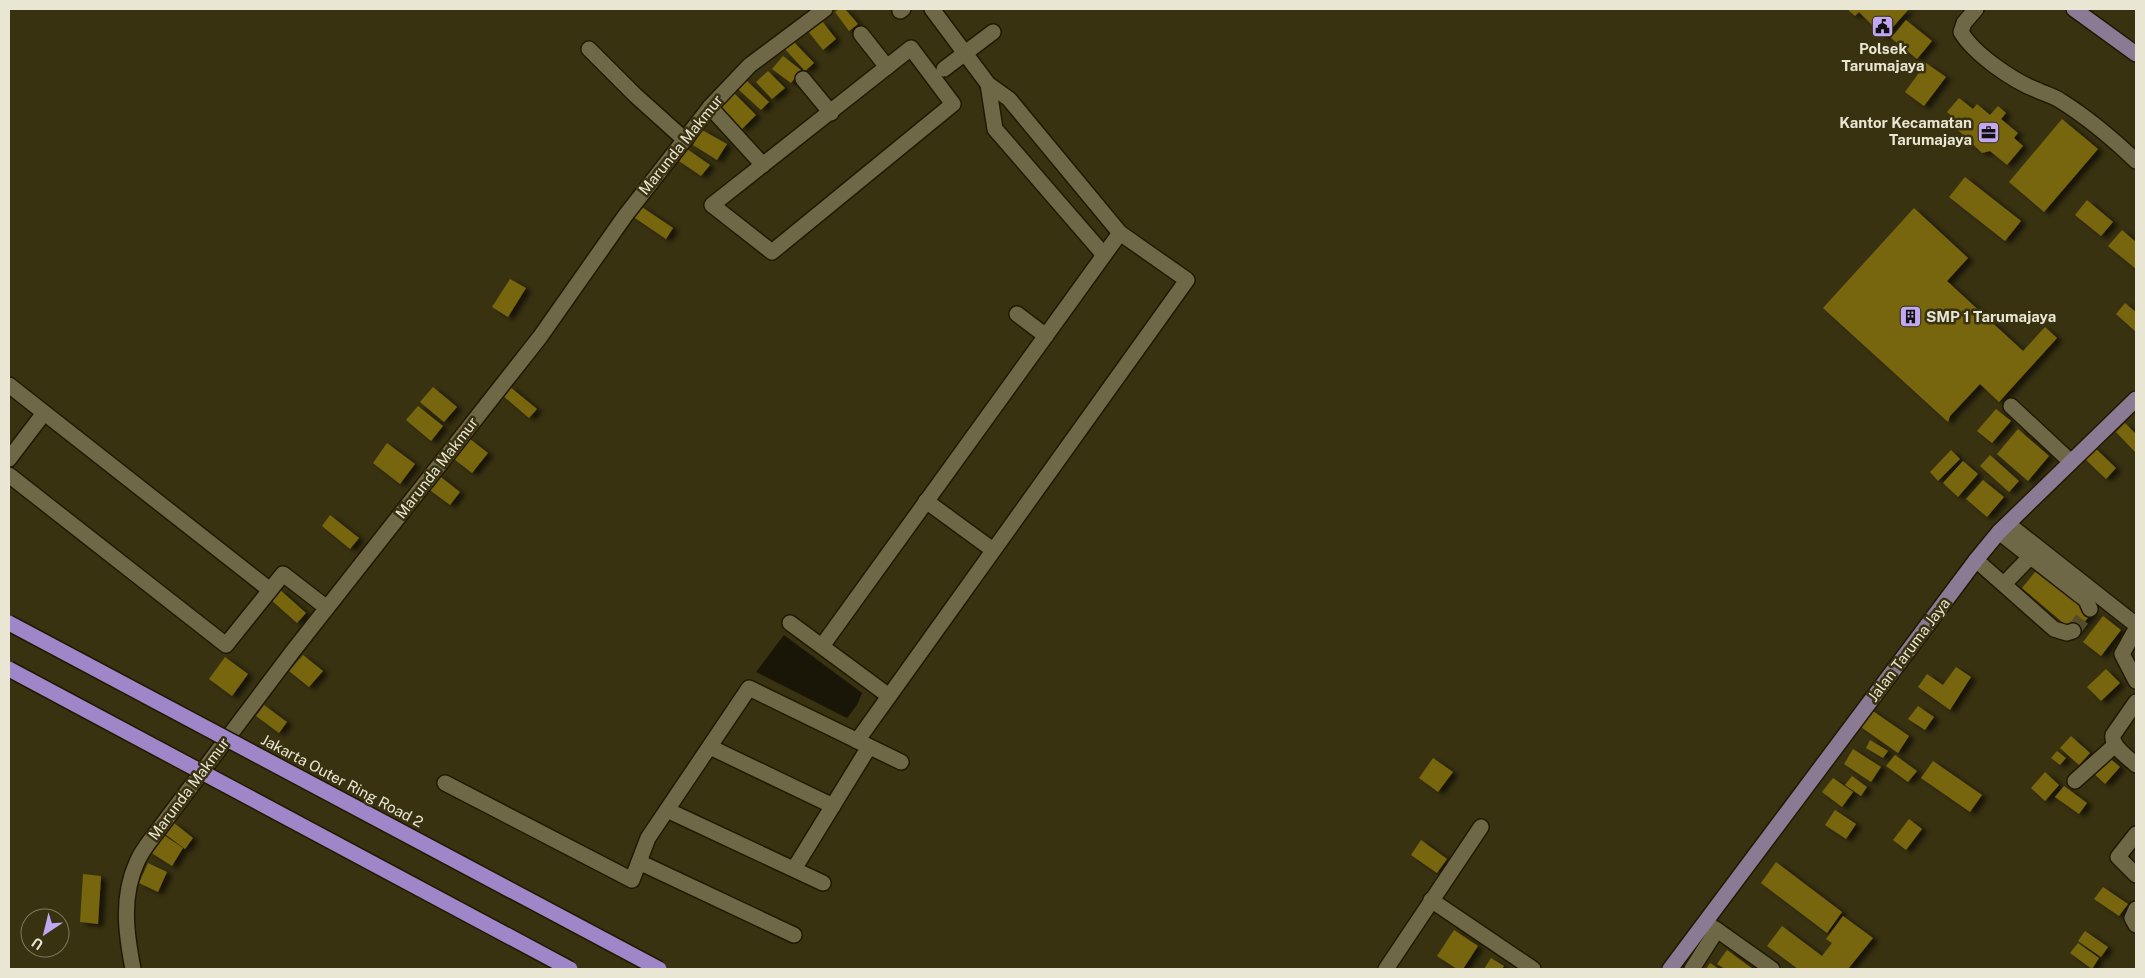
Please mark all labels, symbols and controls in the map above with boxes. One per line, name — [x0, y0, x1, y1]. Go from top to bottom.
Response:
public building icon: Polsek Tarumajaya — [1871, 14, 1895, 38]
place label: Polsek Tarumajaya — [1841, 40, 1925, 74]
street label: Marunda Makmur — [635, 91, 726, 198]
place label: Kantor Kecamatan Tarumajaya — [1839, 114, 1972, 148]
office icon: Kantor Kecamatan Tarumajaya — [1976, 120, 2000, 144]
building icon: SMP 1 Tarumajaya — [1898, 305, 1922, 329]
place label: SMP 1 Tarumajaya — [1926, 308, 2056, 325]
street label: Marunda Makmur — [392, 414, 481, 522]
street label: Jalan Taruma Jaya — [1864, 595, 1953, 705]
street label: Jakarta Outer Ring Road 2 — [258, 731, 426, 831]
street label: Marunda Makmur — [145, 734, 233, 843]
north arrow — [20, 908, 70, 958]
text: U — [29, 934, 46, 953]

